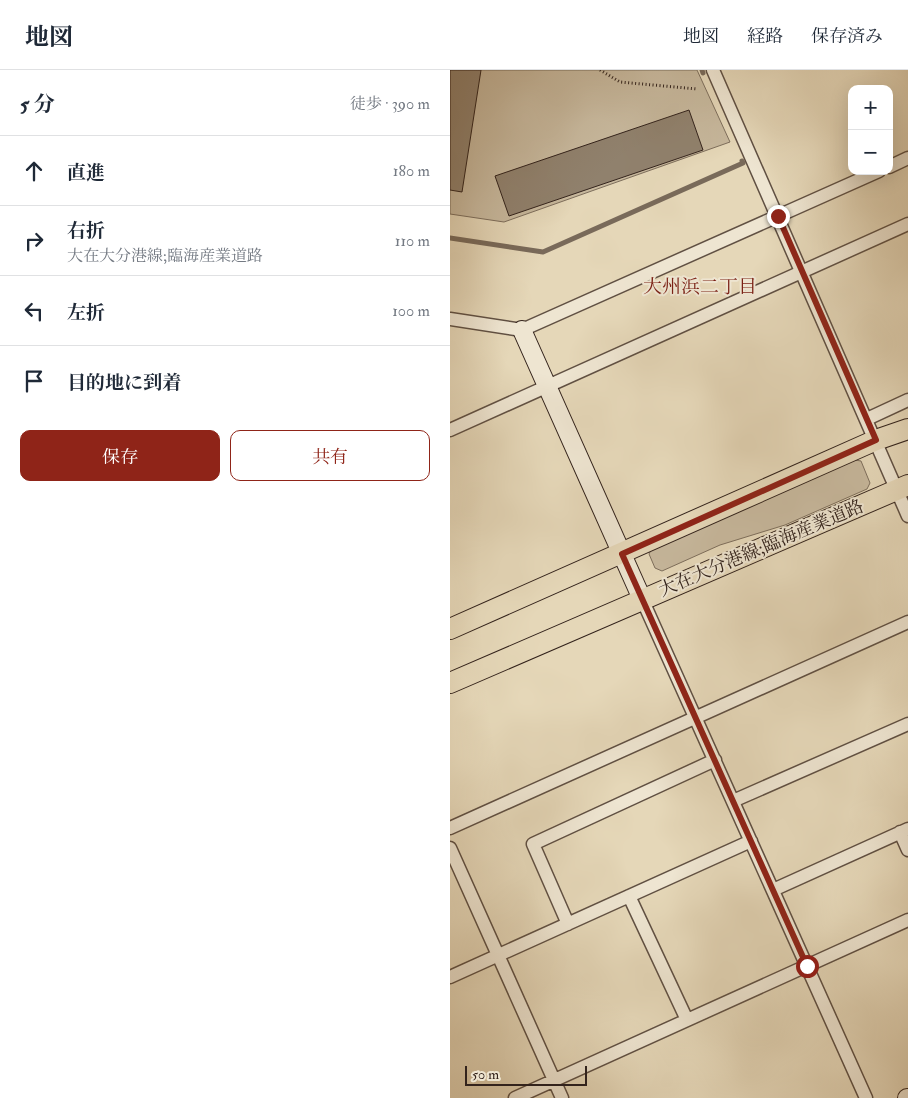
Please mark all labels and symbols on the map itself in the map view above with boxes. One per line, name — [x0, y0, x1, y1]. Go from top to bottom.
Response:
route end — [767, 205, 790, 228]
district label: 大州浜二丁目 — [643, 275, 757, 299]
street label: 大在大分港線;臨海産業道路 — [655, 495, 867, 602]
route start — [796, 955, 819, 978]
scale bar — [465, 1063, 588, 1086]

